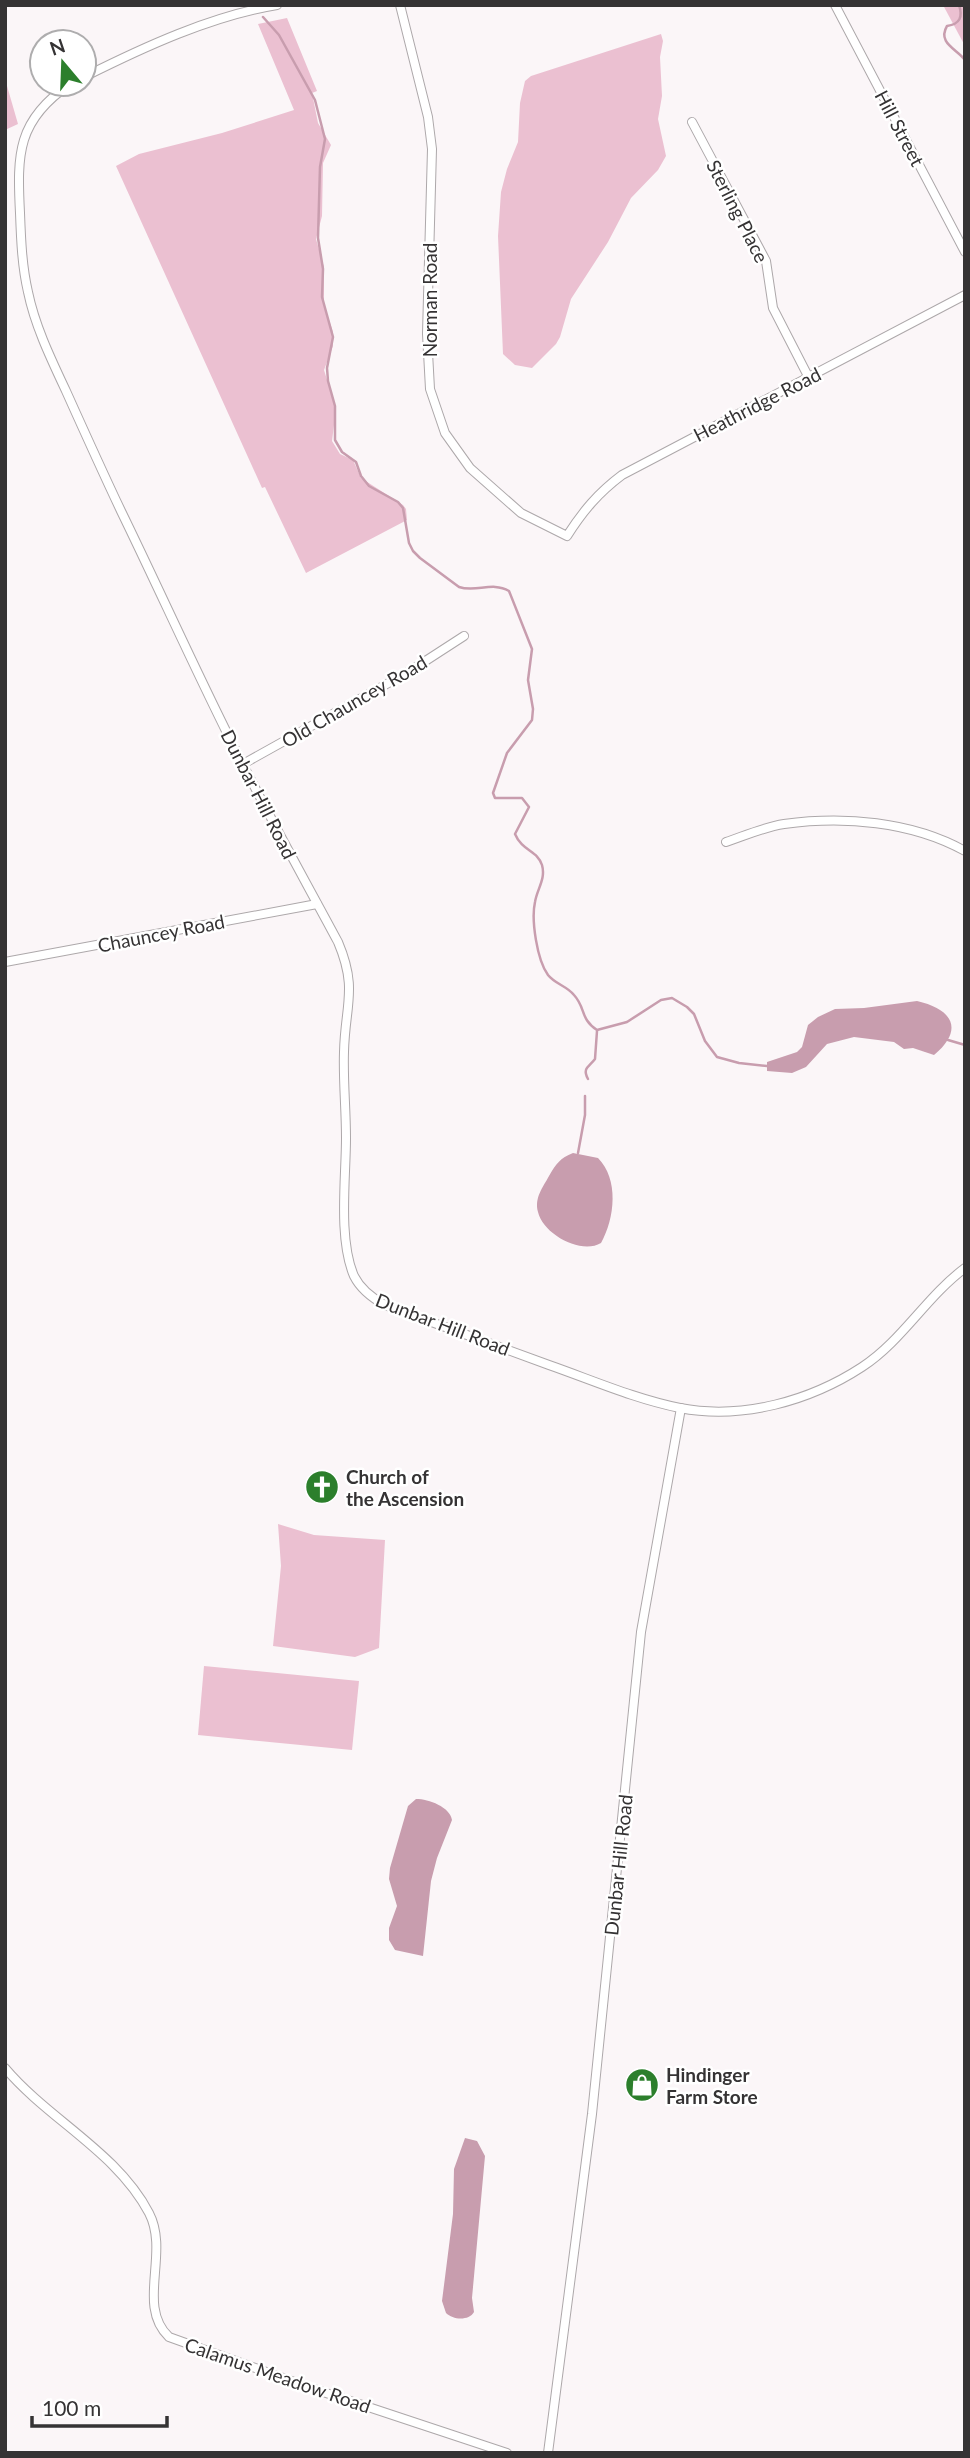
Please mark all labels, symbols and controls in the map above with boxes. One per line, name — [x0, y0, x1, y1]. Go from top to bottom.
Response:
north arrow — [28, 28, 98, 98]
text: N — [47, 33, 68, 60]
street label: Hill Street — [870, 86, 930, 170]
street label: Sterling Place — [702, 156, 774, 266]
street label: Norman Road — [418, 243, 441, 357]
street label: Heathridge Road — [689, 362, 825, 446]
street label: Old Chauncey Road — [277, 650, 431, 752]
street label: Dunbar Hill Road — [217, 726, 301, 862]
street label: Chauncey Road — [96, 909, 226, 957]
street label: Dunbar Hill Road — [373, 1288, 513, 1360]
place label: Church of the Ascension — [346, 1465, 464, 1510]
church icon: Church of the Ascension — [303, 1468, 341, 1506]
street label: Dunbar Hill Road — [599, 1793, 637, 1937]
place label: Hindinger Farm Store — [666, 2063, 758, 2108]
shop icon: Hindinger Farm Store — [623, 2066, 661, 2104]
street label: Calamus Meadow Road — [182, 2332, 374, 2418]
scale bar — [32, 2384, 166, 2428]
text: 100 m — [42, 2395, 101, 2420]

